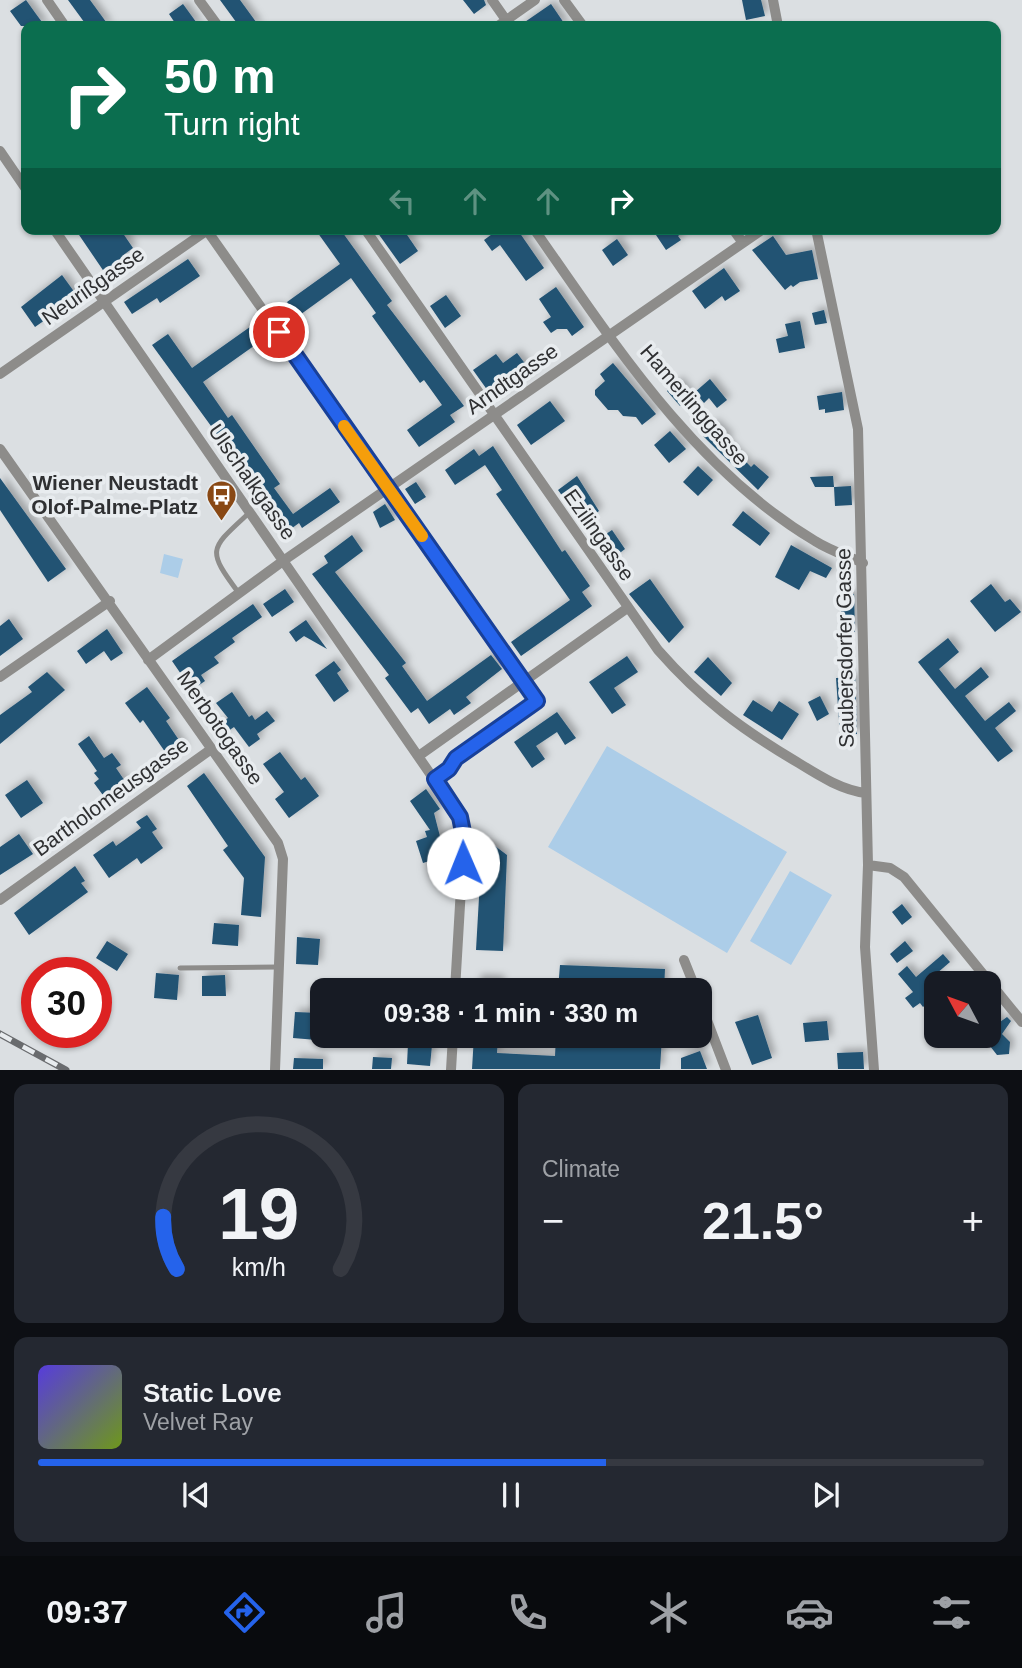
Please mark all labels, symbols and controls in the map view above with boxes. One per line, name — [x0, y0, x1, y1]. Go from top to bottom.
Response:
icon: right — [49, 49, 140, 140]
text: 50 m — [164, 49, 276, 103]
text: Turn right — [164, 106, 300, 142]
icon: left — [383, 182, 421, 220]
icon: ahead — [456, 182, 494, 220]
icon: ahead — [529, 182, 567, 220]
icon: right — [602, 182, 640, 220]
street label: Neurißgasse — [37, 242, 148, 329]
pin — [249, 302, 309, 362]
icon: arrive — [260, 313, 298, 351]
street label: Arndtgasse — [462, 339, 562, 418]
street label: Hamerlinggasse — [636, 340, 753, 469]
street label: Ulschalkgasse — [204, 420, 301, 544]
place label: Wiener Neustadt Olof-Palme-Platz — [31, 471, 198, 518]
bus stop icon: Wiener Neustadt Olof-Palme-Platz — [204, 478, 238, 522]
street label: Ezilingasse — [560, 485, 639, 585]
street label: Saubersdorfer Gasse — [831, 548, 858, 748]
street label: Merbotogasse — [173, 667, 268, 789]
street label: Bartholomeusgasse — [29, 733, 193, 860]
position arrow — [426, 826, 500, 900]
speed limit sign: 30 — [21, 957, 112, 1048]
north arrow — [924, 971, 1001, 1048]
map controls — [924, 971, 1001, 1048]
text: 09:38 · 1 min · 330 m — [384, 998, 638, 1028]
text: Climate — [542, 1156, 620, 1182]
text: 19 — [219, 1174, 299, 1255]
text: 21.5° — [702, 1192, 824, 1250]
text: − — [542, 1200, 564, 1242]
text: + — [962, 1200, 984, 1242]
text: km/h — [232, 1253, 286, 1281]
text: Static Love — [143, 1378, 282, 1408]
text: Velvet Ray — [143, 1409, 253, 1435]
icon: previous — [177, 1476, 215, 1514]
icon: pause — [492, 1476, 530, 1514]
icon: next — [807, 1476, 845, 1514]
icon: directions — [220, 1588, 269, 1637]
icon: music — [362, 1588, 411, 1637]
icon: phone — [503, 1588, 552, 1637]
icon: climate — [644, 1588, 693, 1637]
icon: car — [785, 1588, 834, 1637]
icon: filters — [927, 1588, 976, 1637]
text: 09:37 — [46, 1594, 128, 1630]

